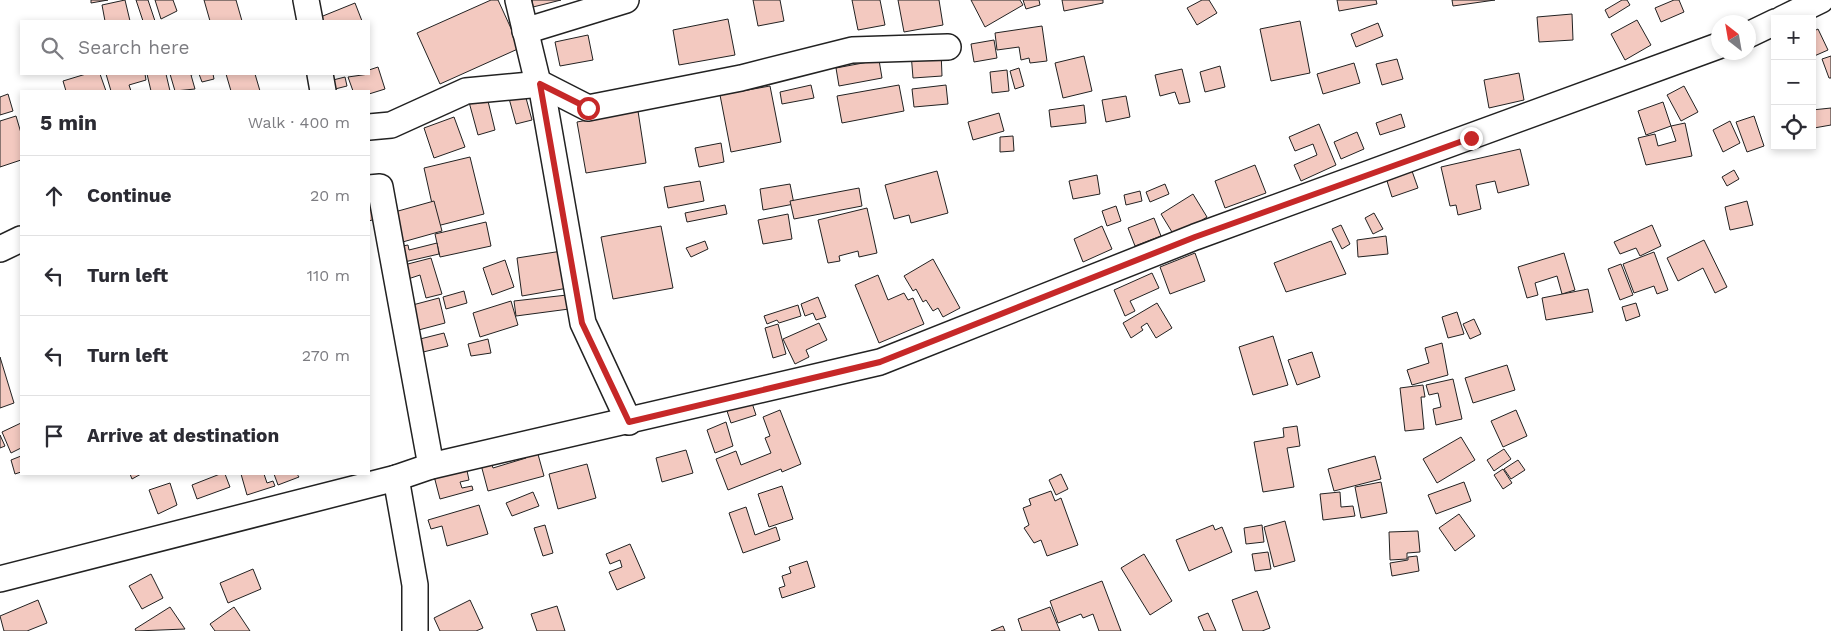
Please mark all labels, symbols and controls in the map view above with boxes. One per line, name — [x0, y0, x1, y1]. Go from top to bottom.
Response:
north arrow — [1711, 15, 1756, 60]
map controls — [1771, 15, 1816, 150]
button: + — [1771, 15, 1816, 60]
search box — [20, 20, 370, 75]
icon: search — [38, 34, 66, 62]
text: Search here — [78, 36, 189, 59]
button: − — [1771, 60, 1816, 105]
route start — [577, 97, 600, 120]
button: locate — [1771, 105, 1816, 150]
text: 5 min — [40, 110, 97, 135]
text: Walk · 400 m — [248, 113, 350, 132]
route end — [1460, 127, 1483, 150]
icon: ahead — [40, 182, 68, 210]
text: Continue — [87, 184, 171, 207]
text: 20 m — [310, 186, 350, 205]
icon: left — [40, 262, 68, 290]
text: Turn left — [87, 264, 168, 287]
text: 110 m — [307, 266, 350, 285]
icon: left — [40, 342, 68, 370]
text: Turn left — [87, 344, 168, 367]
text: 270 m — [302, 346, 350, 365]
icon: arrive — [40, 422, 68, 450]
text: Arrive at destination — [87, 424, 279, 447]

